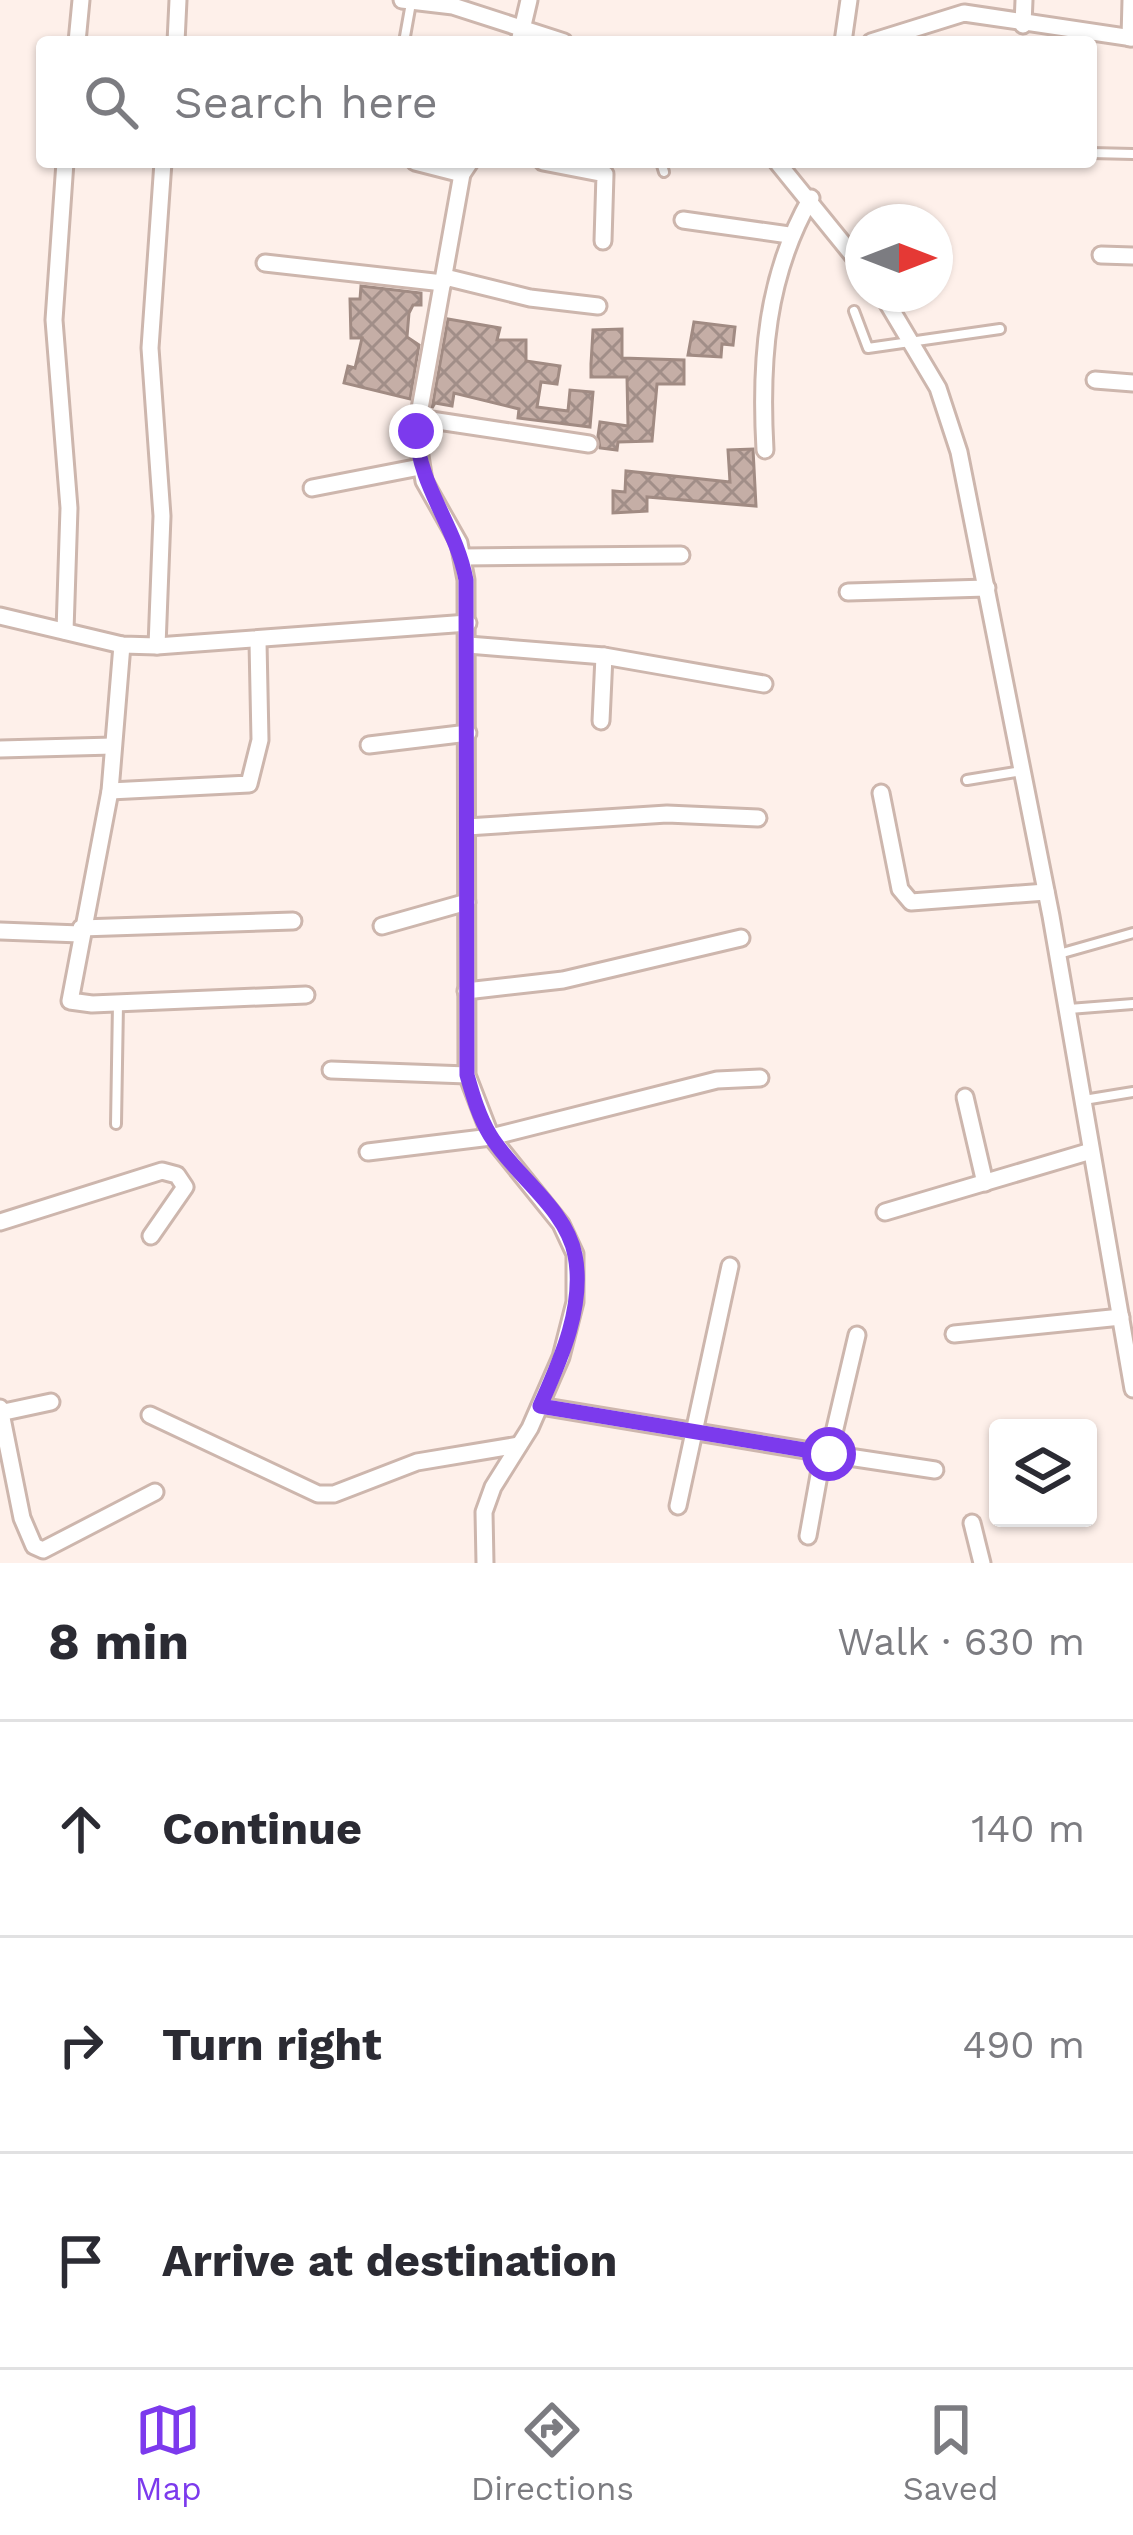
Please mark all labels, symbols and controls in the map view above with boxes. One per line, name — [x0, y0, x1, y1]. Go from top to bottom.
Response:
search box — [36, 36, 1097, 168]
icon: search — [78, 69, 144, 135]
text: Search here — [174, 76, 438, 129]
north arrow — [845, 204, 953, 312]
route end — [389, 404, 443, 458]
map controls — [989, 1419, 1097, 1527]
button: layers — [989, 1419, 1097, 1527]
route start — [802, 1427, 856, 1481]
text: 8 min — [48, 1612, 189, 1671]
text: Walk · 630 m — [837, 1619, 1085, 1664]
icon: ahead — [48, 1796, 114, 1862]
text: Continue — [162, 1802, 362, 1855]
text: 140 m — [971, 1806, 1085, 1851]
icon: right — [48, 2012, 114, 2078]
text: Turn right — [162, 2018, 382, 2071]
text: 490 m — [962, 2022, 1085, 2067]
icon: arrive — [48, 2228, 114, 2294]
text: Arrive at destination — [162, 2234, 617, 2287]
tab: Map — [134, 2397, 202, 2508]
tab: Directions — [471, 2397, 634, 2508]
tab: Saved — [903, 2397, 999, 2508]

